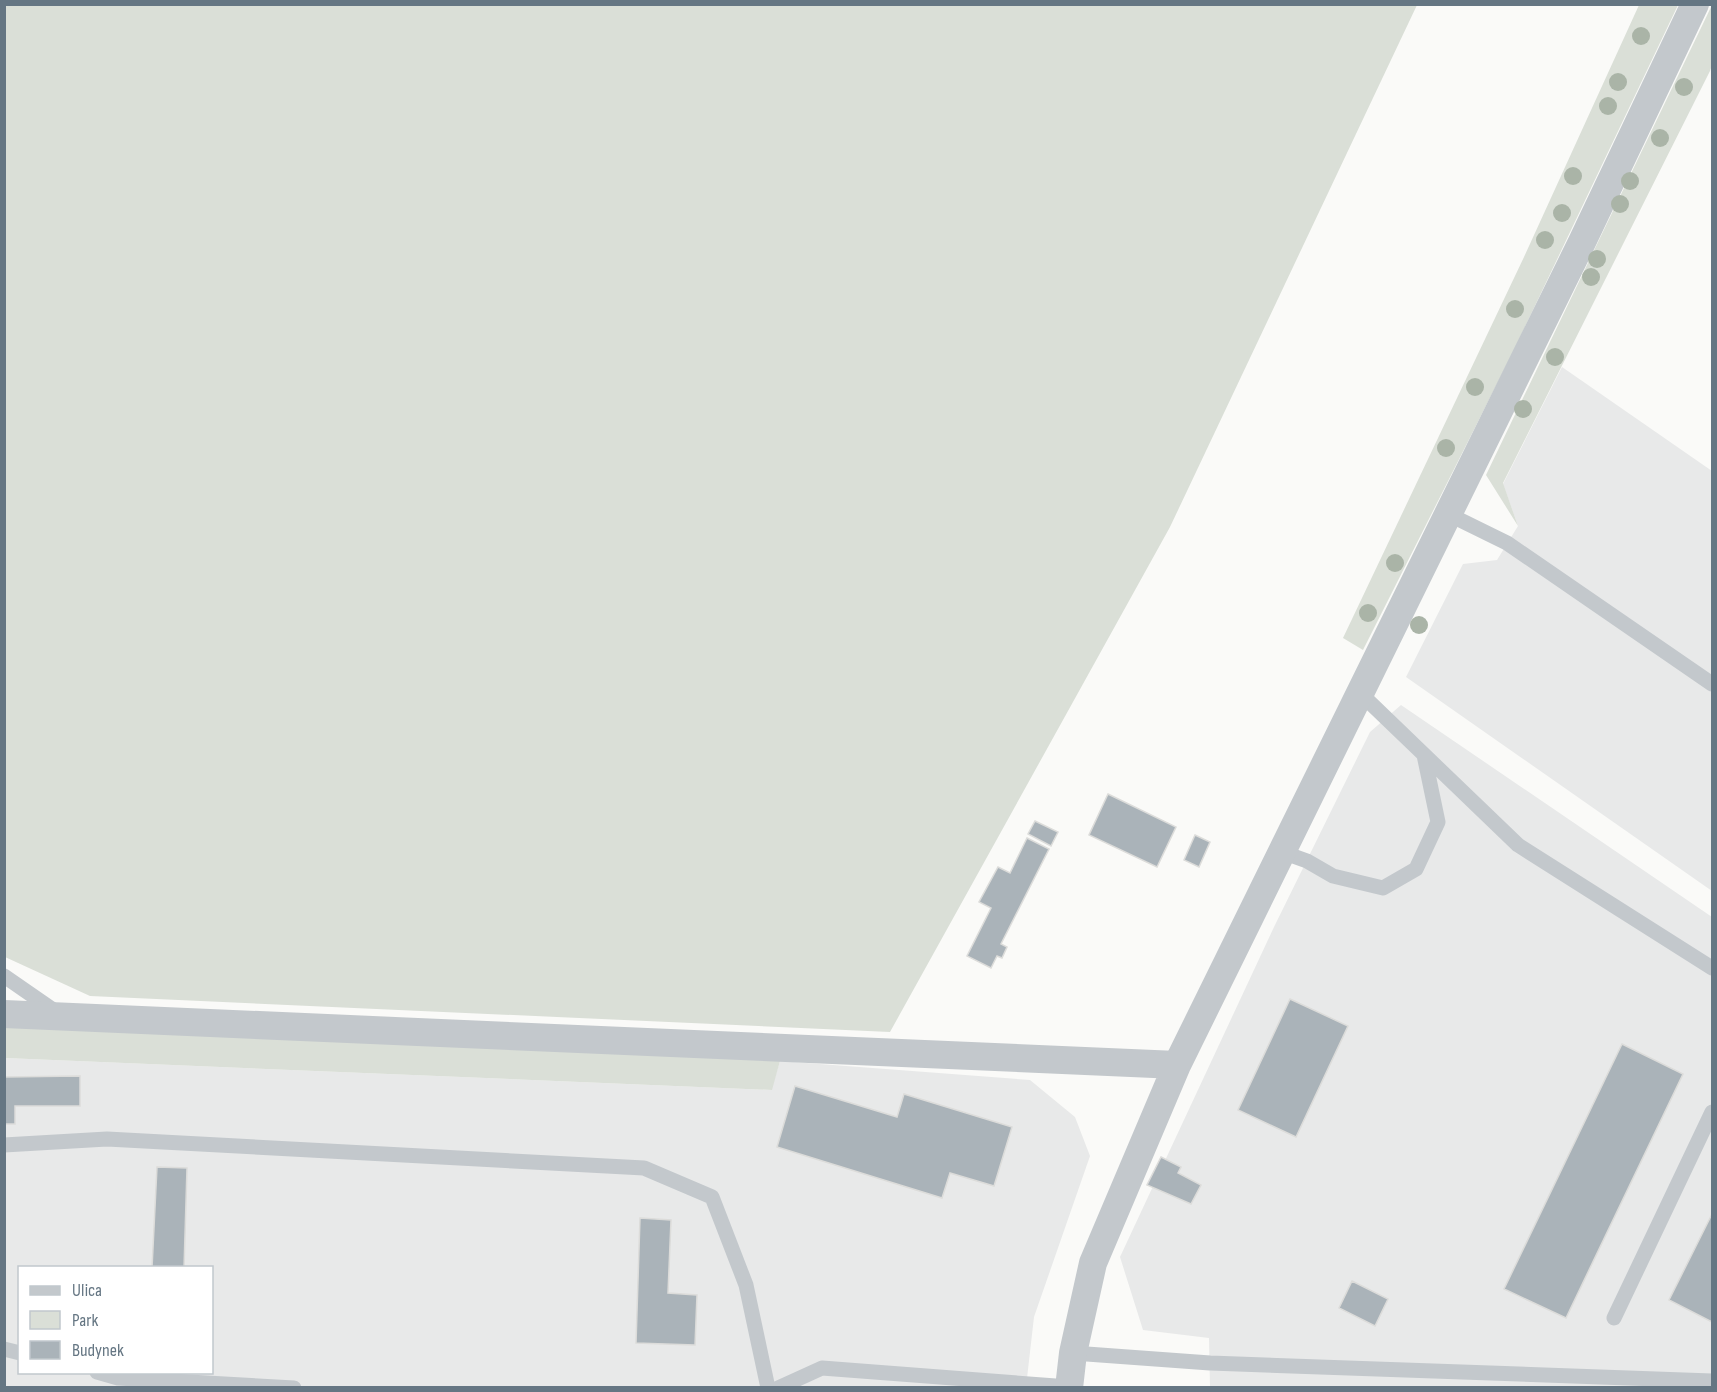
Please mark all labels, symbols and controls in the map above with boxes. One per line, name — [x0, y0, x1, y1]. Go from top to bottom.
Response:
legend — [18, 1266, 213, 1374]
text: Ulica — [72, 1280, 102, 1301]
text: Park — [72, 1310, 98, 1331]
text: Budynek — [72, 1340, 124, 1361]

